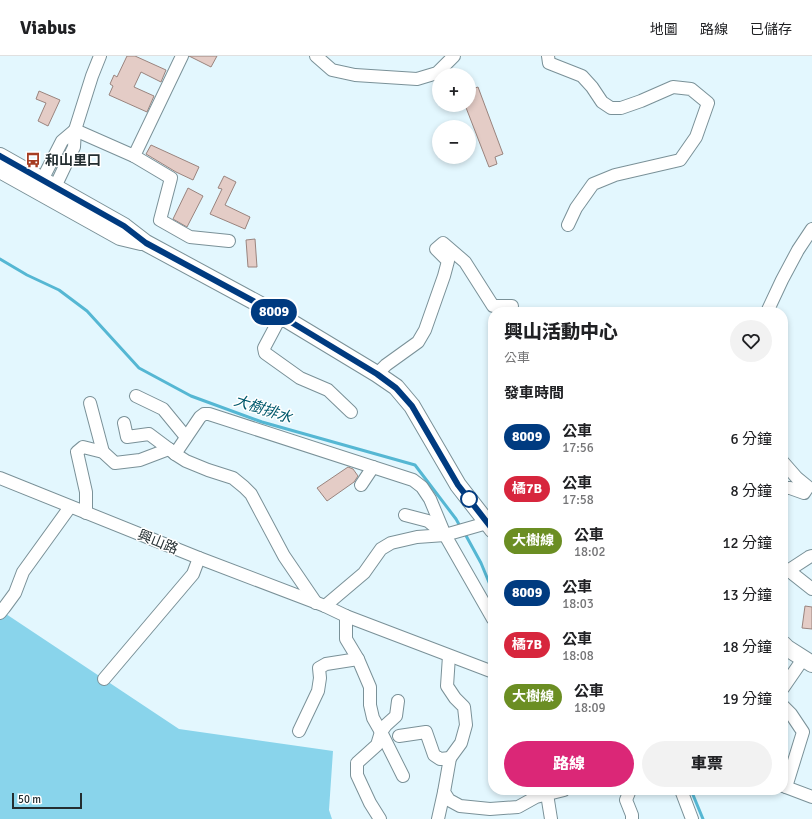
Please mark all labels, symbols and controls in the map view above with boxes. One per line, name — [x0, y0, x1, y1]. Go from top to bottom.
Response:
text: Viabus — [20, 16, 76, 40]
text: 地圖 — [650, 21, 678, 38]
text: 路線 — [700, 21, 728, 38]
text: 已儲存 — [750, 21, 792, 38]
map controls — [432, 68, 476, 164]
button: + — [432, 68, 476, 112]
button: − — [432, 120, 476, 164]
bus stop icon: 和山里口 — [24, 151, 42, 169]
place label: 和山里口 — [45, 152, 101, 169]
line badge: 8009 — [246, 299, 302, 325]
text: 8009 — [259, 303, 289, 320]
text: 興山活動中心 — [504, 320, 618, 344]
button: heart — [730, 320, 772, 362]
text: 公車 — [504, 350, 530, 366]
text: 發車時間 — [504, 384, 564, 402]
water label: 大樹排水 — [232, 391, 295, 427]
text: 公車 — [562, 422, 592, 440]
text: 8009 — [512, 428, 542, 445]
text: 6 分鐘 — [731, 430, 772, 448]
text: 17:56 — [562, 440, 594, 456]
text: 公車 — [562, 474, 592, 492]
text: 橘7B — [512, 480, 542, 497]
text: 8 分鐘 — [731, 482, 772, 500]
unlabelled marker — [460, 490, 478, 508]
text: 17:58 — [562, 492, 594, 508]
street label: 興山路 — [135, 526, 181, 558]
text: 公車 — [574, 526, 604, 544]
text: 大樹線 — [512, 532, 554, 549]
text: 12 分鐘 — [722, 534, 772, 552]
text: 18:02 — [574, 544, 606, 560]
text: 公車 — [562, 578, 592, 596]
text: 8009 — [512, 584, 542, 601]
text: 13 分鐘 — [722, 586, 772, 604]
text: 18:03 — [562, 596, 594, 612]
text: 公車 — [562, 630, 592, 648]
text: 橘7B — [512, 636, 542, 653]
text: 18 分鐘 — [722, 638, 772, 656]
text: 18:08 — [562, 648, 594, 664]
text: 公車 — [574, 682, 604, 700]
text: 大樹線 — [512, 688, 554, 705]
text: 19 分鐘 — [722, 690, 772, 708]
text: 18:09 — [574, 700, 606, 716]
button: 路線 — [504, 741, 634, 787]
button: 車票 — [642, 741, 772, 787]
scale bar — [12, 791, 82, 810]
text: 50 m — [18, 793, 41, 806]

